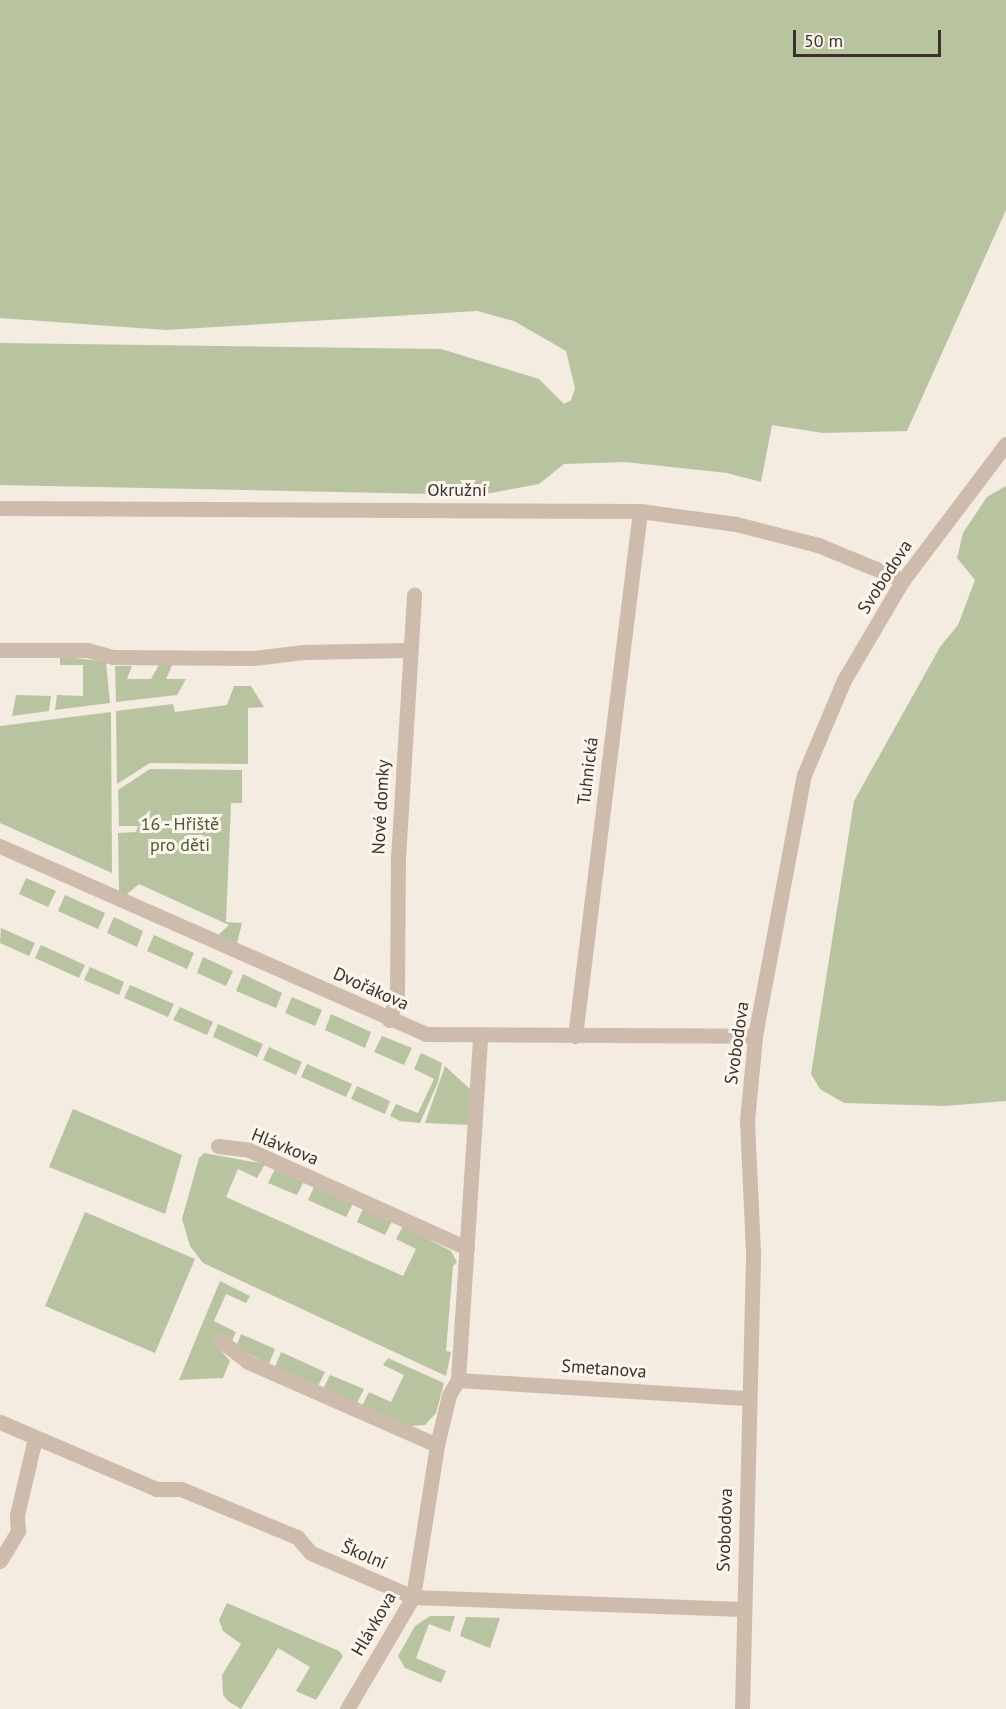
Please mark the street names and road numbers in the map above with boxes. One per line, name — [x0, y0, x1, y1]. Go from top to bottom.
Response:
street label: Okružní — [427, 479, 487, 501]
street label: Svobodova — [853, 536, 917, 618]
street label: Tuhnická — [573, 736, 603, 806]
street label: Nové domky — [368, 759, 394, 855]
street label: Dvořákova — [330, 963, 412, 1015]
street label: Svobodova — [720, 1000, 754, 1086]
street label: Hlávkova — [248, 1124, 322, 1170]
street label: Smetanova — [561, 1355, 647, 1383]
street label: Svobodova — [713, 1488, 737, 1572]
street label: Školní — [338, 1536, 390, 1574]
street label: Hlávkova — [347, 1588, 401, 1660]

